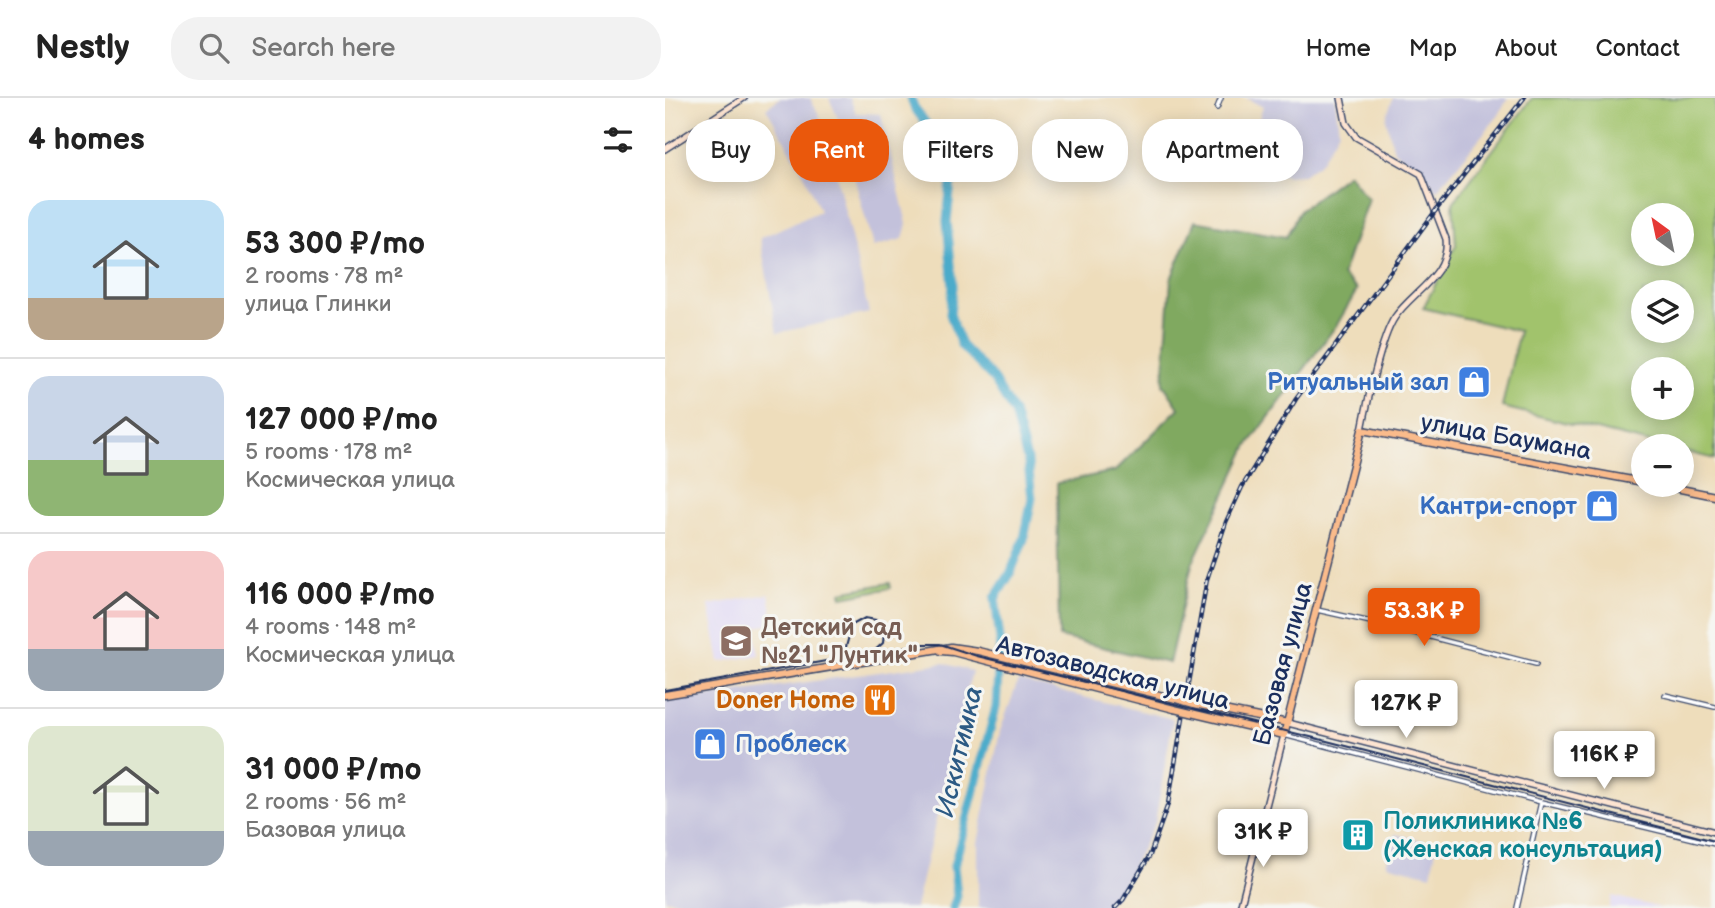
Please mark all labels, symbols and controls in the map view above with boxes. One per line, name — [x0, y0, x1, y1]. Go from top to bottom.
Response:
search box — [171, 17, 661, 80]
text: Nestly — [35, 28, 129, 68]
icon: search — [195, 29, 233, 67]
text: Search here — [251, 33, 395, 64]
text: Home — [1306, 34, 1371, 63]
text: Map — [1409, 34, 1457, 63]
text: About — [1495, 34, 1557, 63]
text: Contact — [1595, 34, 1680, 63]
chip: Buy — [686, 119, 775, 182]
chip: Rent — [789, 119, 889, 182]
chip: Filters — [903, 119, 1018, 182]
chip: New — [1032, 119, 1128, 182]
chip: Apartment — [1142, 119, 1303, 182]
icon: filters — [599, 121, 637, 159]
text: 4 homes — [28, 122, 145, 158]
north arrow — [1631, 203, 1694, 266]
map controls — [1631, 203, 1694, 497]
text: 53 300 ₽/mo — [245, 226, 425, 262]
icon: home — [84, 228, 168, 312]
text: 2 rooms · 78 m² — [245, 262, 403, 290]
button: layers — [1631, 280, 1694, 343]
text: улица Глинки — [245, 290, 392, 318]
button: + — [1631, 357, 1694, 420]
shop icon: Ритуальный зал — [1455, 363, 1493, 401]
place label: Ритуальный зал — [1267, 368, 1449, 397]
text: 127 000 ₽/mo — [245, 402, 438, 438]
icon: home — [84, 404, 168, 488]
street label: улица Баумана — [1419, 408, 1593, 466]
button: − — [1631, 434, 1694, 497]
text: 5 rooms · 178 m² — [245, 438, 413, 466]
text: Космическая улица — [245, 466, 455, 494]
shop icon: Кантри-спорт — [1583, 487, 1621, 525]
place label: Кантри-спорт — [1420, 492, 1578, 521]
text: 116 000 ₽/mo — [245, 577, 435, 613]
icon: home — [84, 579, 168, 663]
street label: Базовая улица — [1247, 579, 1319, 749]
pin: 53.3K ₽ — [1359, 588, 1489, 648]
text: 53.3K ₽ — [1384, 597, 1464, 625]
text: 4 rooms · 148 m² — [245, 613, 416, 641]
place label: Детский сад №21 "Лунтик" — [761, 613, 918, 670]
school or university icon: Детский сад №21 "Лунтик" — [717, 622, 755, 660]
street label: Автозаводская улица — [992, 630, 1233, 716]
text: Космическая улица — [245, 641, 455, 669]
pin: 127K ₽ — [1349, 680, 1463, 740]
restaurant icon: Doner Home — [861, 681, 899, 719]
water label: Искитимка — [930, 684, 990, 820]
place label: Doner Home — [716, 686, 855, 715]
text: 127K ₽ — [1371, 689, 1441, 717]
shop icon: Проблеск — [691, 725, 729, 763]
place label: Проблеск — [735, 730, 847, 759]
pin: 116K ₽ — [1547, 732, 1661, 791]
text: 116K ₽ — [1570, 740, 1638, 768]
text: 31 000 ₽/mo — [245, 752, 422, 788]
icon: home — [84, 754, 168, 838]
text: 2 rooms · 56 m² — [245, 788, 407, 816]
place label: Поликлиника №6 (Женская консультация) — [1383, 807, 1663, 864]
pin: 31K ₽ — [1214, 810, 1312, 869]
text: Базовая улица — [245, 816, 406, 844]
building icon: Поликлиника №6 (Женская консультация) — [1339, 816, 1377, 854]
text: 31K ₽ — [1234, 818, 1292, 846]

